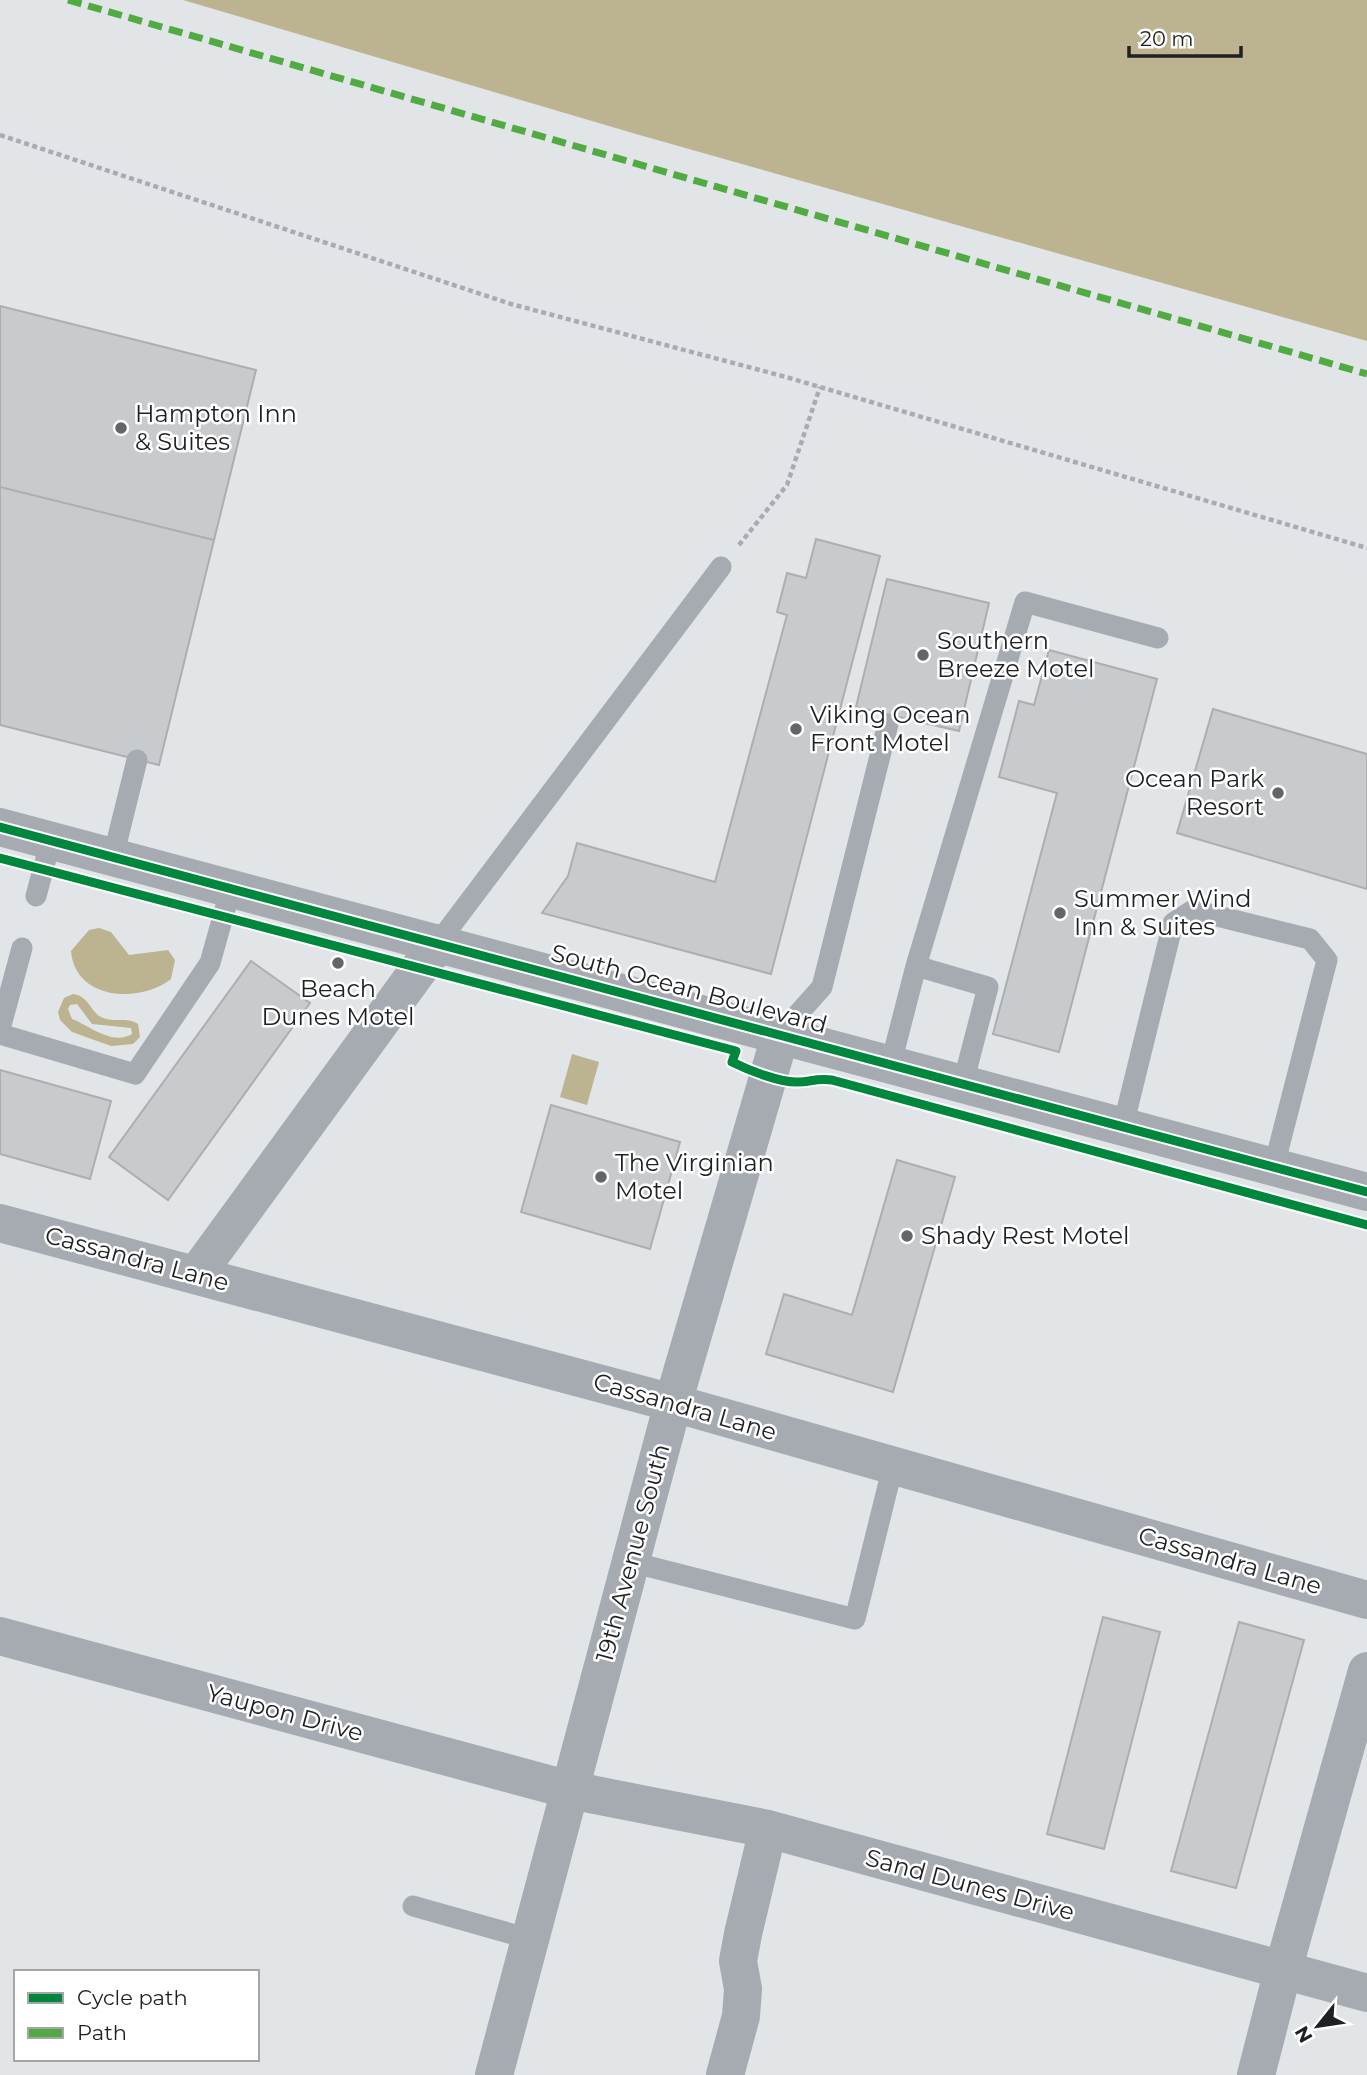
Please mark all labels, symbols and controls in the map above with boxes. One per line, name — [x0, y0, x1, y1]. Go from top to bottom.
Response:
scale bar — [1129, 14, 1241, 58]
text: 20 m — [1140, 26, 1194, 51]
place label: Hampton Inn & Suites — [135, 399, 297, 456]
marker: Hampton Inn & Suites — [113, 420, 129, 436]
place label: Southern Breeze Motel — [937, 626, 1094, 683]
marker: Southern Breeze Motel — [915, 647, 931, 663]
place label: Viking Ocean Front Motel — [810, 700, 971, 757]
marker: Viking Ocean Front Motel — [788, 721, 804, 737]
place label: Ocean Park Resort — [1125, 764, 1265, 821]
marker: Ocean Park Resort — [1270, 785, 1286, 801]
place label: Summer Wind Inn & Suites — [1074, 884, 1251, 941]
marker: Summer Wind Inn & Suites — [1052, 905, 1068, 921]
street label: South Ocean Boulevard — [548, 938, 830, 1039]
marker: Beach Dunes Motel — [330, 955, 346, 971]
place label: Beach Dunes Motel — [262, 974, 414, 1031]
place label: The Virginian Motel — [615, 1148, 774, 1205]
marker: The Virginian Motel — [593, 1169, 609, 1185]
street label: Cassandra Lane — [42, 1220, 232, 1297]
place label: Shady Rest Motel — [921, 1221, 1129, 1250]
marker: Shady Rest Motel — [899, 1228, 915, 1244]
street label: Cassandra Lane — [590, 1367, 780, 1447]
street label: 19th Avenue South — [589, 1441, 676, 1665]
street label: Cassandra Lane — [1135, 1521, 1325, 1601]
street label: Yaupon Drive — [204, 1678, 366, 1747]
street label: Sand Dunes Drive — [862, 1843, 1078, 1926]
legend — [14, 1970, 259, 2061]
text: Cycle path — [77, 1985, 188, 2010]
north arrow — [1283, 1991, 1353, 2061]
text: Path — [77, 2020, 127, 2045]
text: N — [1290, 2022, 1318, 2047]

